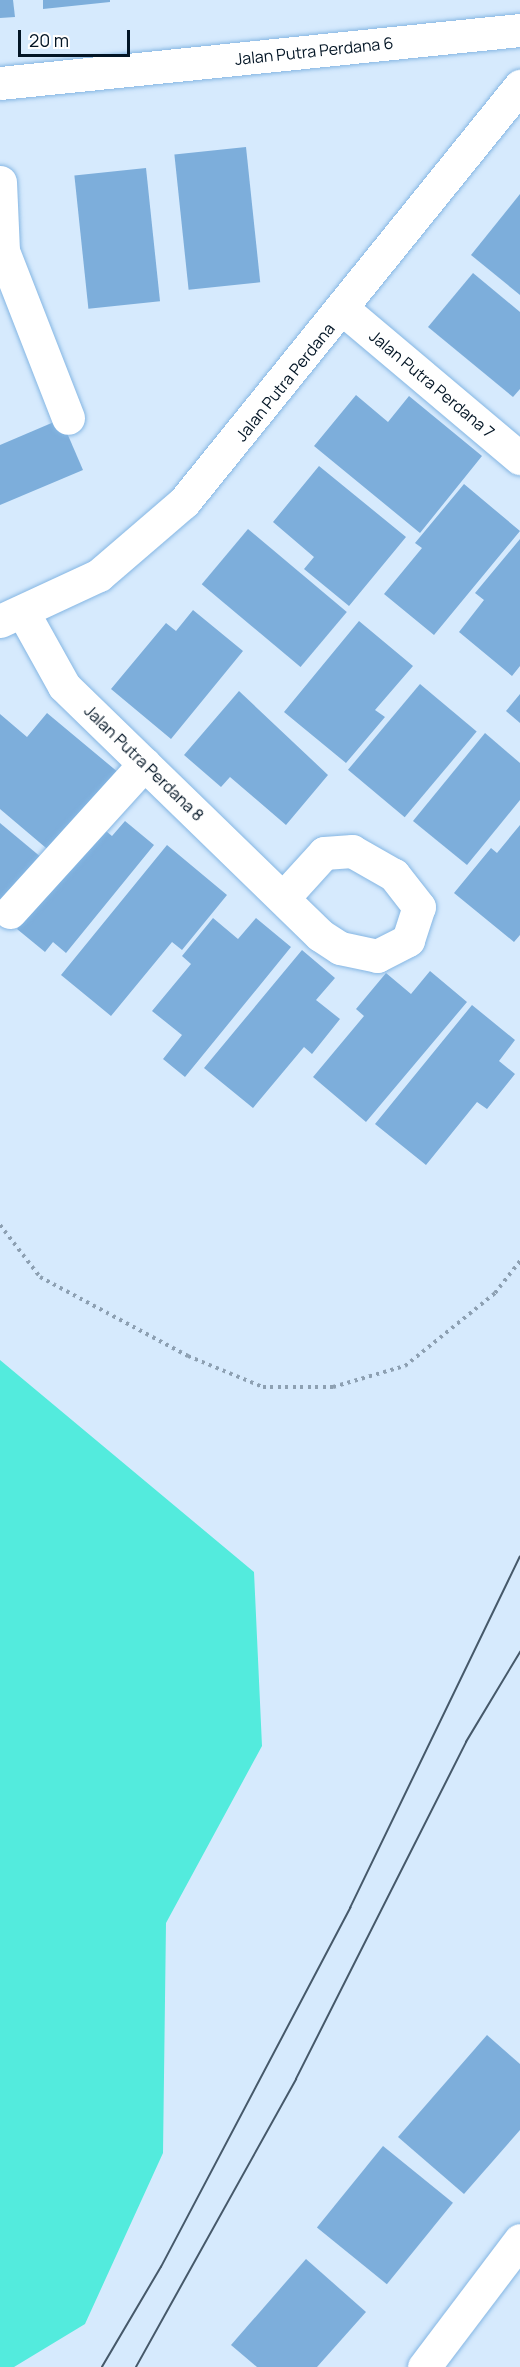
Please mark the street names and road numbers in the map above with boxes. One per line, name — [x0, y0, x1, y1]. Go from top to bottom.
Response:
street label: Jalan Putra Perdana 6 — [234, 33, 394, 69]
street label: Jalan Putra Perdana — [232, 319, 338, 445]
street label: Jalan Putra Perdana 7 — [366, 326, 498, 442]
street label: Jalan Putra Perdana 8 — [80, 701, 208, 825]

